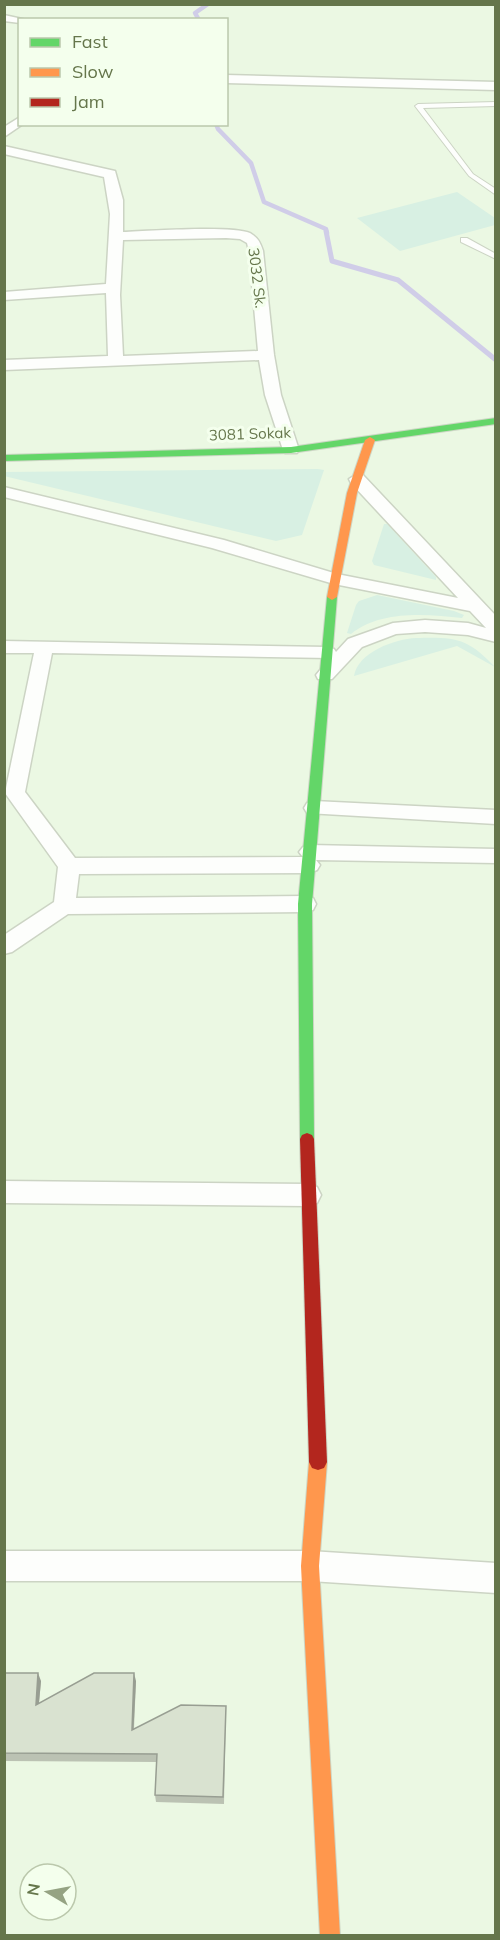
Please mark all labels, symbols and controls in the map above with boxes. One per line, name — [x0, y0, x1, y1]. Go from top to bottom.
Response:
legend — [18, 18, 228, 126]
text: Fast — [72, 30, 108, 53]
text: Slow — [72, 60, 114, 83]
text: Jam — [72, 90, 105, 113]
street label: 3032 Sk. — [244, 247, 271, 309]
street label: 3081 Sokak — [209, 423, 292, 444]
north arrow — [18, 1862, 78, 1922]
text: N — [22, 1882, 44, 1897]

